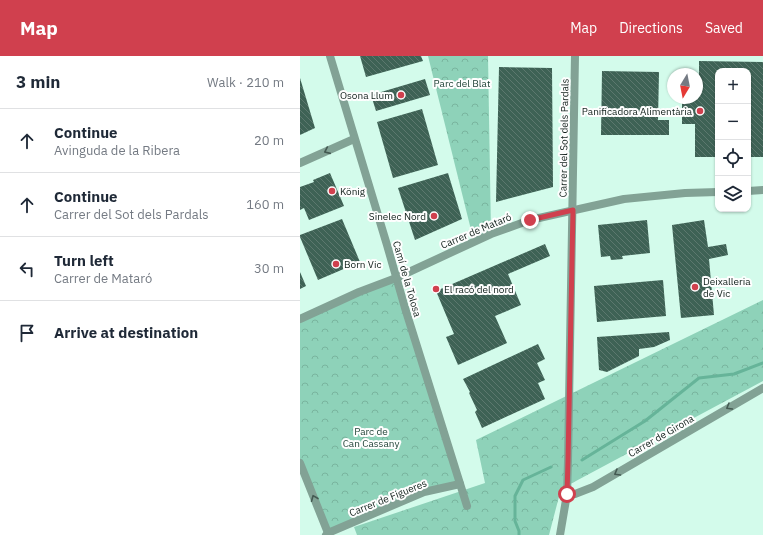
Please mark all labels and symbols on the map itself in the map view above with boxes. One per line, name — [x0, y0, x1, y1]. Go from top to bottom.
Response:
north arrow — [667, 68, 703, 104]
park label: Parc del Blat — [434, 77, 491, 90]
street label: Carrer del Sot dels Pardals — [556, 78, 572, 198]
place label: Osona Llum — [340, 89, 393, 102]
marker: Osona Llum — [396, 90, 406, 100]
place label: Panificadora Alimentària — [582, 105, 693, 118]
marker: Panificadora Alimentària — [695, 106, 705, 116]
one-way arrow — [324, 146, 331, 154]
place label: König — [340, 185, 366, 198]
marker: König — [327, 186, 337, 196]
place label: Sinelec Nord — [369, 210, 426, 223]
street label: Carrer de Mataró — [439, 210, 514, 252]
marker: Sinelec Nord — [429, 211, 439, 221]
route end — [521, 211, 539, 229]
street label: Camí de la Tolosa — [390, 240, 424, 319]
place label: Born Vic — [344, 258, 381, 271]
marker: Born Vic — [331, 259, 341, 269]
place label: Deixalleria de Vic — [703, 275, 751, 300]
marker: Deixalleria de Vic — [690, 282, 700, 292]
place label: El racó del nord — [444, 283, 514, 296]
marker: El racó del nord — [431, 284, 441, 294]
one-way arrow — [726, 403, 733, 410]
street label: Carrer de Girona — [626, 412, 697, 460]
park label: Parc de Can Cassany — [343, 425, 399, 450]
one-way arrow — [614, 468, 621, 475]
street label: Carrer de Figueres — [347, 476, 429, 519]
route start — [558, 485, 576, 503]
one-way arrow — [311, 494, 319, 501]

